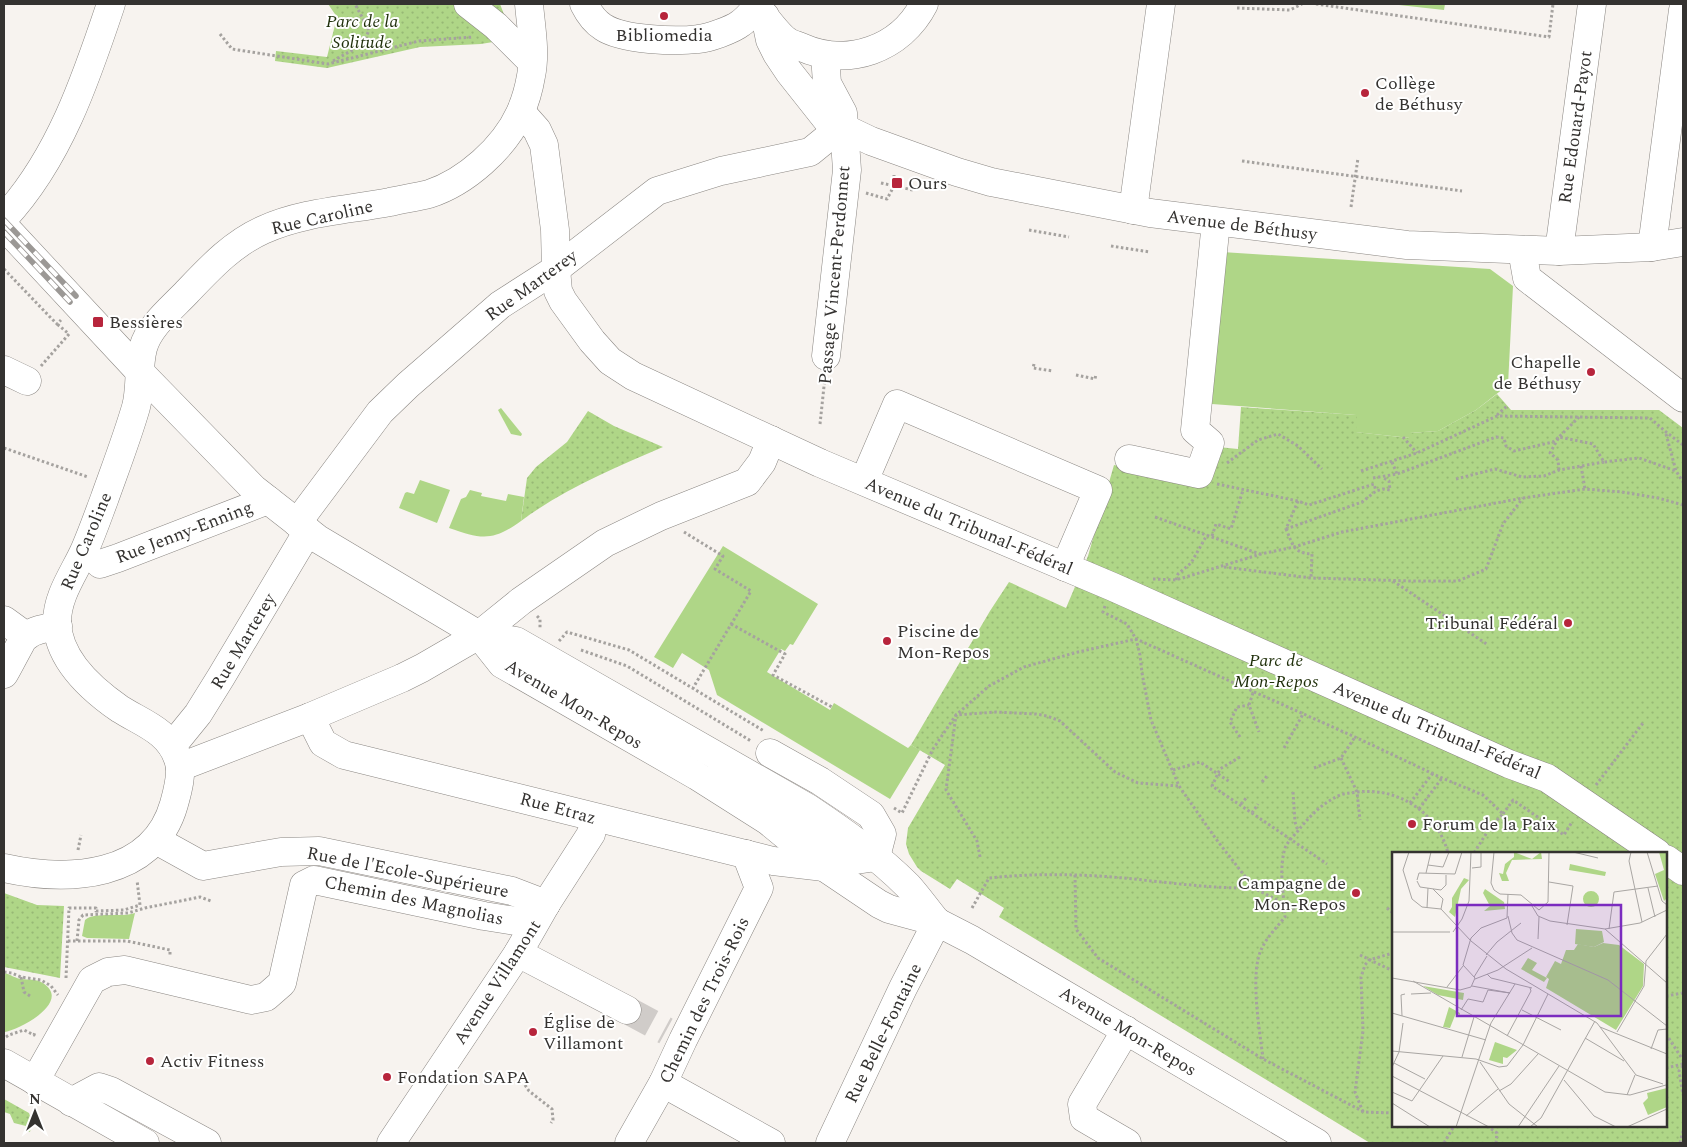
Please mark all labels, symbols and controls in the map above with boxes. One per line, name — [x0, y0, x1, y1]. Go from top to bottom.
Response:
park label: Parc de la Solitude — [326, 8, 398, 56]
marker: Bibliomedia — [658, 10, 670, 22]
place label: Bibliomedia — [616, 22, 713, 49]
street label: Rue Edouard-Payot — [1551, 49, 1600, 205]
place label: Collège de Béthusy — [1375, 70, 1464, 118]
marker: Collège de Béthusy — [1359, 87, 1371, 99]
street label: Passage Vincent-Perdonnet — [811, 164, 858, 386]
place label: Ours — [908, 170, 948, 197]
marker: Ours — [890, 176, 904, 190]
street label: Rue Caroline — [268, 193, 376, 242]
street label: Avenue de Béthusy — [1165, 203, 1320, 248]
street label: Rue Marterey — [480, 242, 584, 328]
place label: Bessières — [109, 309, 183, 336]
marker: Bessières — [91, 315, 105, 329]
place label: Chapelle de Béthusy — [1494, 349, 1582, 397]
marker: Chapelle de Béthusy — [1585, 366, 1597, 378]
street label: Avenue du Tribunal-Fédéral — [861, 470, 1077, 583]
street label: Rue Caroline — [54, 488, 119, 594]
street label: Rue Jenny-Enning — [112, 494, 257, 571]
street label: Rue Marterey — [204, 587, 284, 694]
place label: Tribunal Fédéral — [1425, 610, 1558, 637]
marker: Tribunal Fédéral — [1562, 617, 1574, 629]
place label: Piscine de Mon-Repos — [897, 618, 990, 666]
marker: Piscine de Mon-Repos — [881, 635, 893, 647]
park label: Parc de Mon-Repos — [1234, 647, 1319, 695]
street label: Avenue Mon-Repos — [500, 653, 648, 756]
street label: Avenue du Tribunal-Fédéral — [1329, 674, 1545, 787]
street label: Rue Etraz — [517, 785, 599, 832]
place label: Forum de la Paix — [1422, 811, 1556, 838]
marker: Forum de la Paix — [1406, 818, 1418, 830]
street label: Rue de l'Ecole-Supérieure — [305, 840, 511, 905]
inset map — [1392, 852, 1667, 1127]
street label: Chemin des Magnolias — [322, 868, 506, 933]
place label: Campagne de Mon-Repos — [1238, 870, 1346, 918]
marker: Campagne de Mon-Repos — [1350, 887, 1362, 899]
street label: Chemin des Trois-Rois — [652, 912, 757, 1088]
street label: Avenue Villamont — [447, 914, 548, 1050]
street label: Rue Belle-Fontaine — [838, 959, 929, 1108]
street label: Avenue Mon-Repos — [1054, 980, 1202, 1083]
place label: Église de Villamont — [543, 1009, 623, 1057]
marker: Église de Villamont — [527, 1026, 539, 1038]
place label: Activ Fitness — [160, 1048, 265, 1075]
marker: Activ Fitness — [144, 1055, 156, 1067]
place label: Fondation SAPA — [397, 1064, 530, 1091]
marker: Fondation SAPA — [381, 1071, 393, 1083]
north arrow — [10, 1087, 60, 1137]
text: N — [29, 1089, 41, 1110]

